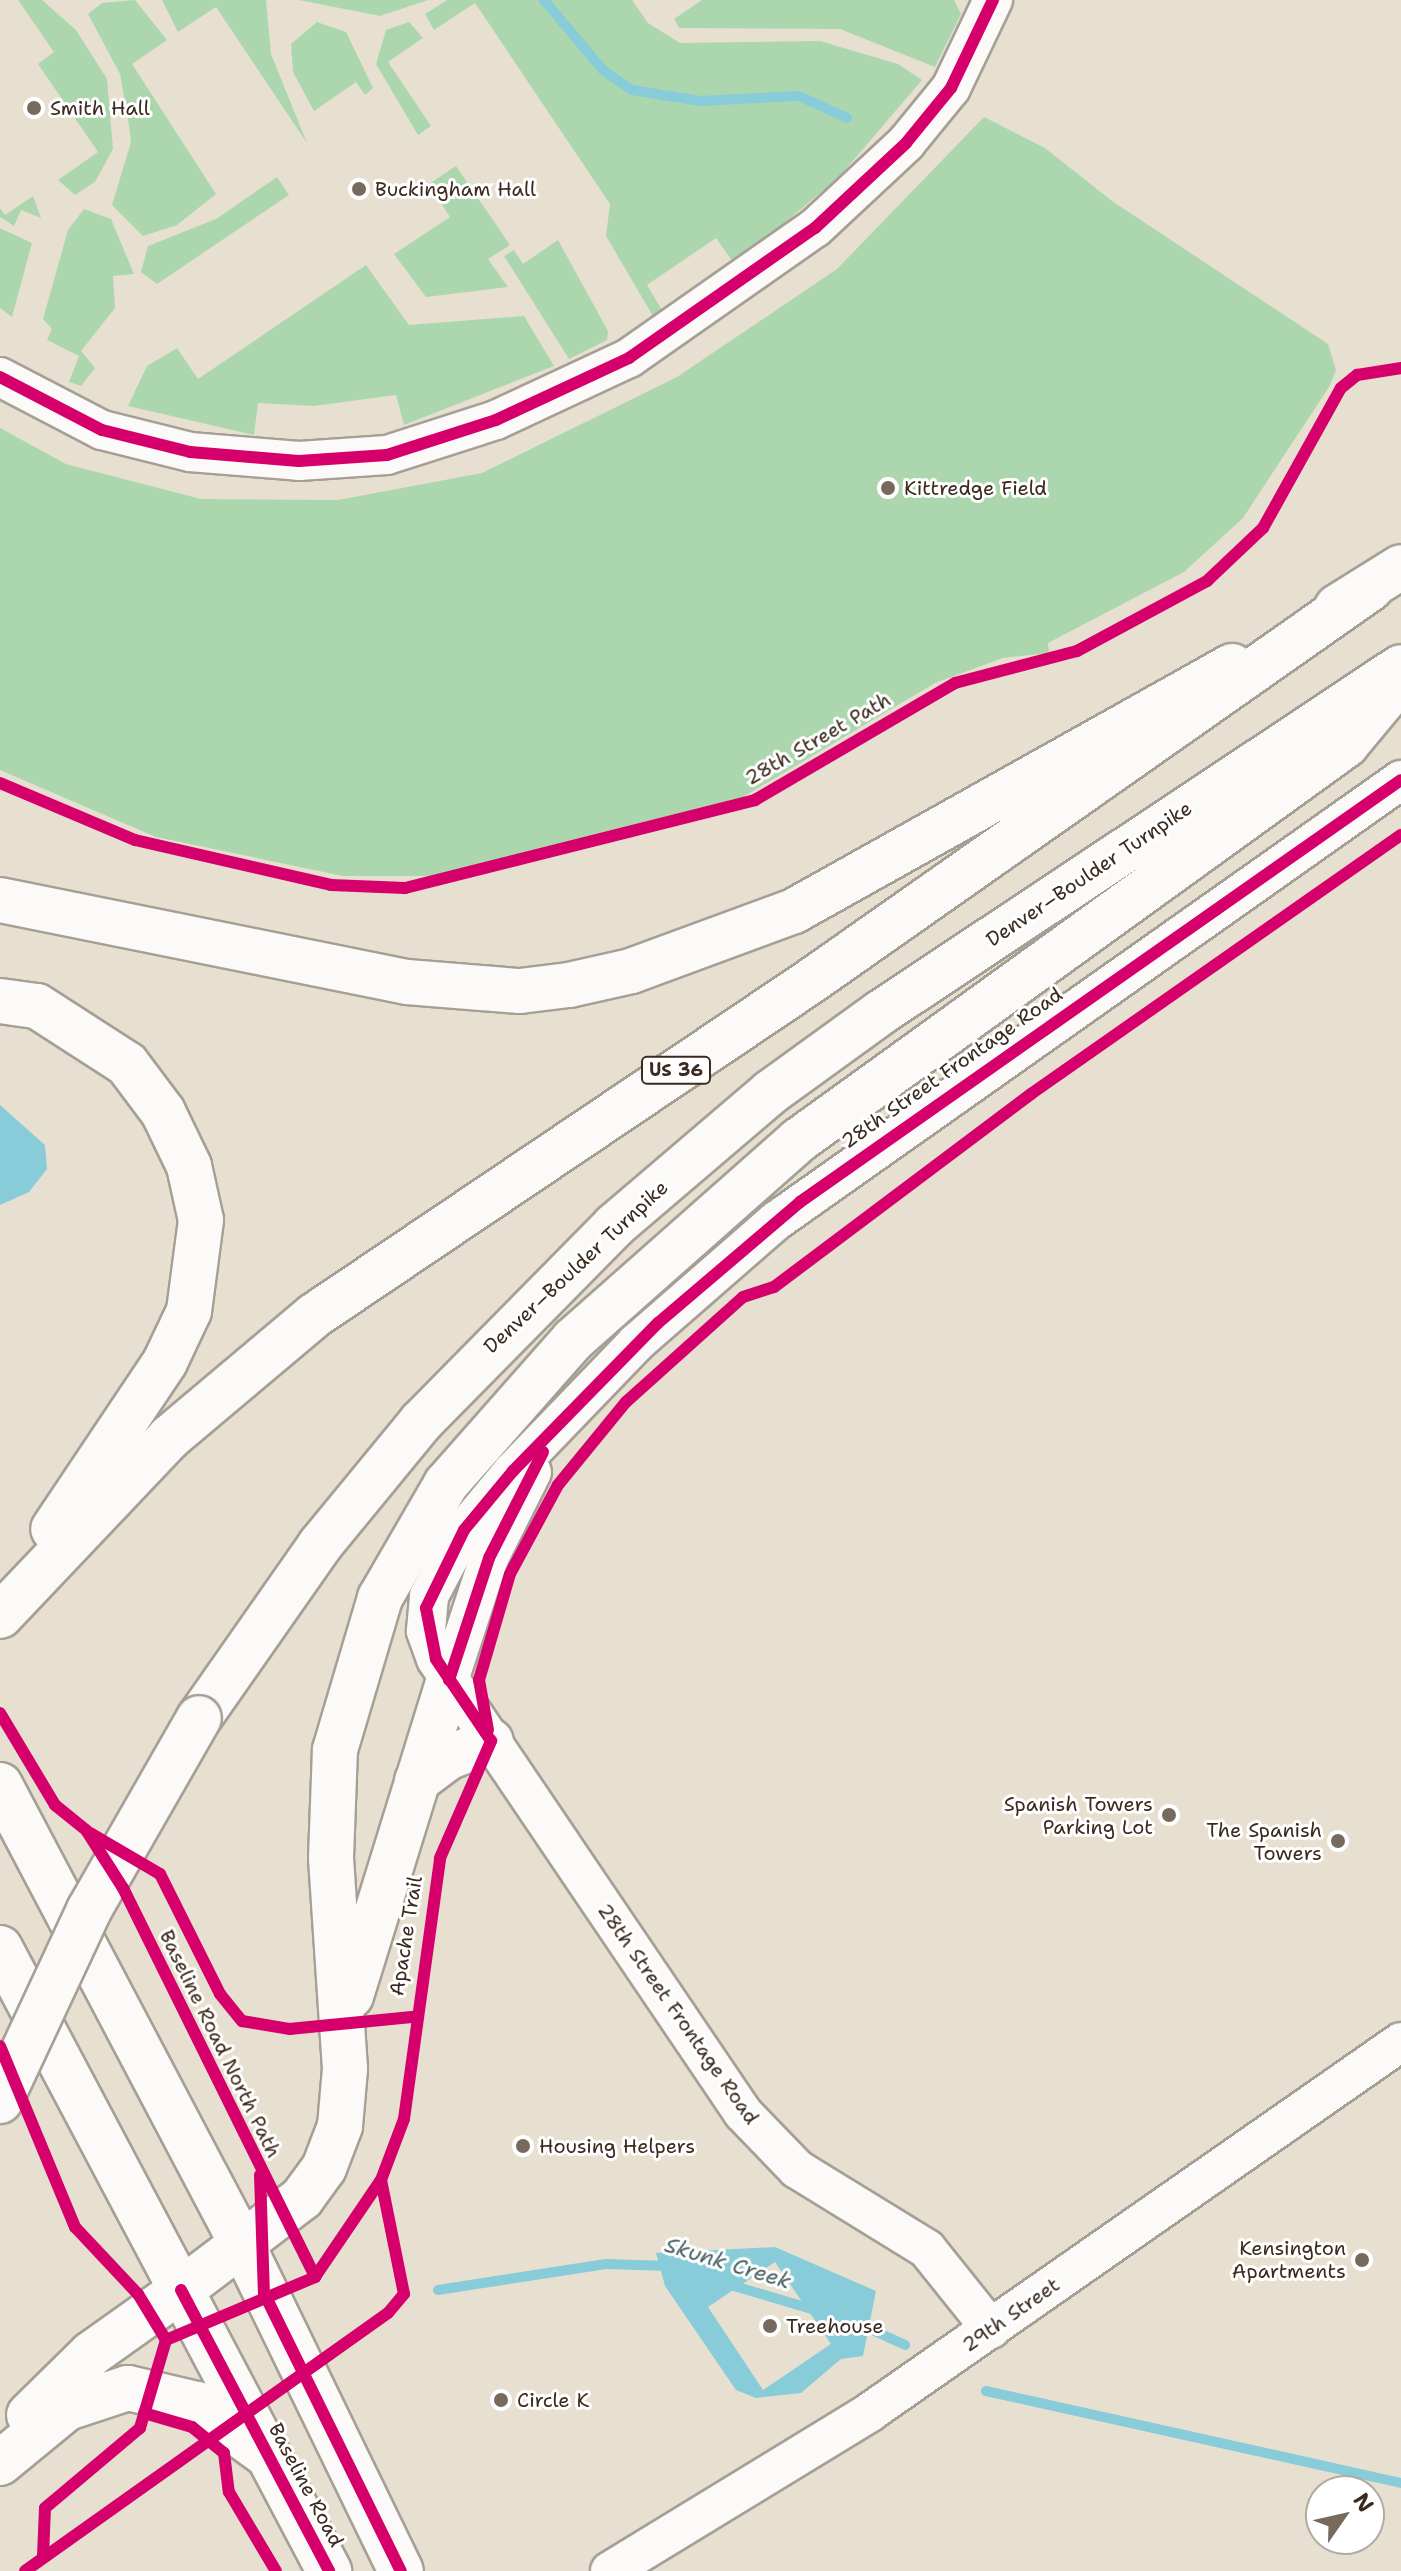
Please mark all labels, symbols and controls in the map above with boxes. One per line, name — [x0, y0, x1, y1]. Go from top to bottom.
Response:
place label: Smith Hall — [50, 96, 150, 120]
marker: Smith Hall — [25, 99, 43, 117]
place label: Buckingham Hall — [375, 177, 536, 201]
marker: Buckingham Hall — [350, 180, 368, 198]
place label: Kittredge Field — [904, 476, 1047, 500]
marker: Kittredge Field — [879, 479, 897, 497]
street label: 28th Street Path — [741, 688, 895, 790]
street label: Denver–Boulder Turnpike — [982, 796, 1196, 952]
street label: 28th Street Frontage Road — [837, 982, 1067, 1154]
road number: US 36 — [640, 1056, 712, 1084]
street label: Denver–Boulder Turnpike — [479, 1175, 673, 1359]
place label: Spanish Towers Parking Lot — [1004, 1792, 1153, 1839]
marker: Spanish Towers Parking Lot — [1160, 1806, 1178, 1824]
place label: The Spanish Towers — [1206, 1818, 1322, 1865]
marker: The Spanish Towers — [1329, 1832, 1347, 1850]
street label: Apache Trail — [385, 1874, 427, 1998]
street label: 28th Street Frontage Road — [592, 1899, 764, 2129]
street label: Baseline Road North Path — [154, 1926, 286, 2162]
place label: Housing Helpers — [539, 2134, 695, 2158]
marker: Housing Helpers — [514, 2137, 532, 2155]
water label: Skunk Creek — [662, 2231, 794, 2295]
place label: Kensington Apartments — [1232, 2236, 1346, 2283]
marker: Kensington Apartments — [1353, 2251, 1371, 2269]
street label: 29th Street — [958, 2273, 1064, 2357]
place label: Treehouse — [786, 2314, 884, 2338]
marker: Treehouse — [761, 2317, 779, 2335]
place label: Circle K — [517, 2388, 589, 2412]
marker: Circle K — [492, 2391, 510, 2409]
street label: Baseline Road — [263, 2419, 349, 2551]
north arrow — [1305, 2475, 1385, 2555]
text: N — [1347, 2487, 1381, 2518]

